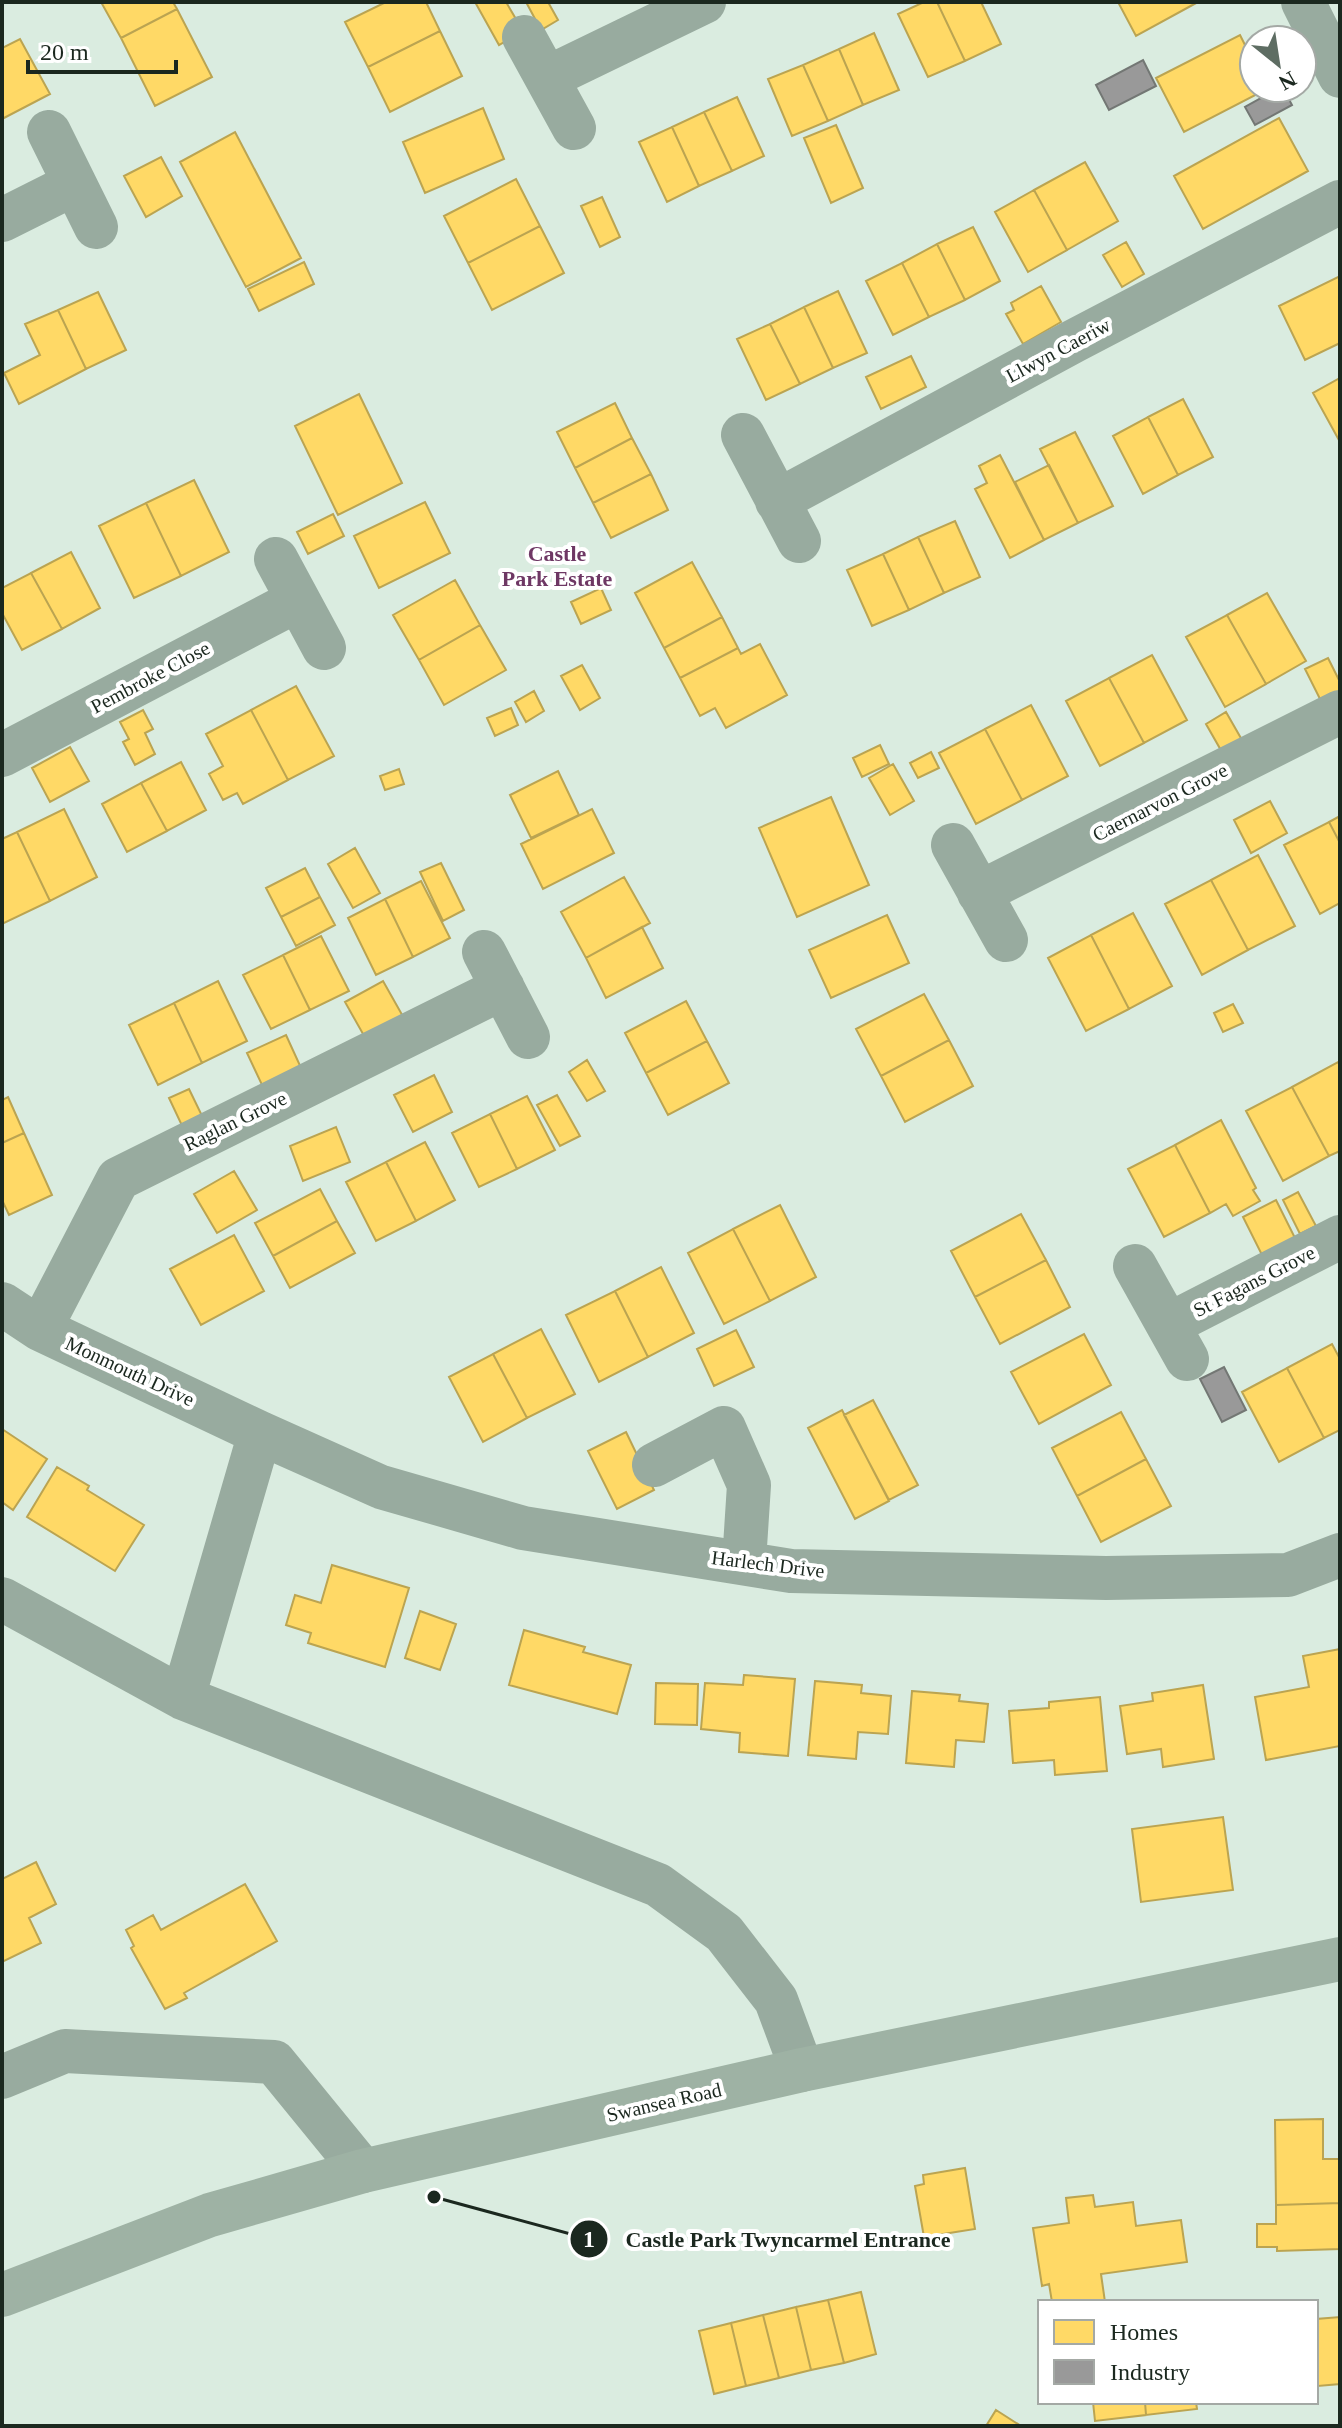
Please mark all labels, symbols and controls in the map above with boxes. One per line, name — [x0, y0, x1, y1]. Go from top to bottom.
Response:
scale bar — [28, 24, 176, 74]
north arrow — [1238, 24, 1318, 104]
text: 20 m — [40, 39, 89, 65]
text: N — [1275, 66, 1301, 96]
street label: Llwyn Caeriw — [1002, 313, 1115, 388]
district label: Castle Park Estate — [502, 541, 613, 591]
street label: Pembroke Close — [87, 636, 213, 718]
street label: Caernarvon Grove — [1089, 758, 1231, 845]
street label: Raglan Grove — [180, 1087, 291, 1156]
street label: St Fagans Grove — [1190, 1241, 1319, 1322]
street label: Monmouth Drive — [62, 1332, 198, 1410]
street label: Harlech Drive — [710, 1546, 826, 1582]
street label: Swansea Road — [604, 2078, 724, 2126]
callout: Castle Park Twyncarmel Entrance — [569, 2216, 967, 2262]
text: 1 — [583, 2226, 595, 2252]
text: Castle Park Twyncarmel Entrance — [626, 2227, 951, 2252]
legend — [1038, 2300, 1318, 2404]
text: Homes — [1110, 2319, 1178, 2345]
text: Industry — [1110, 2359, 1190, 2385]

